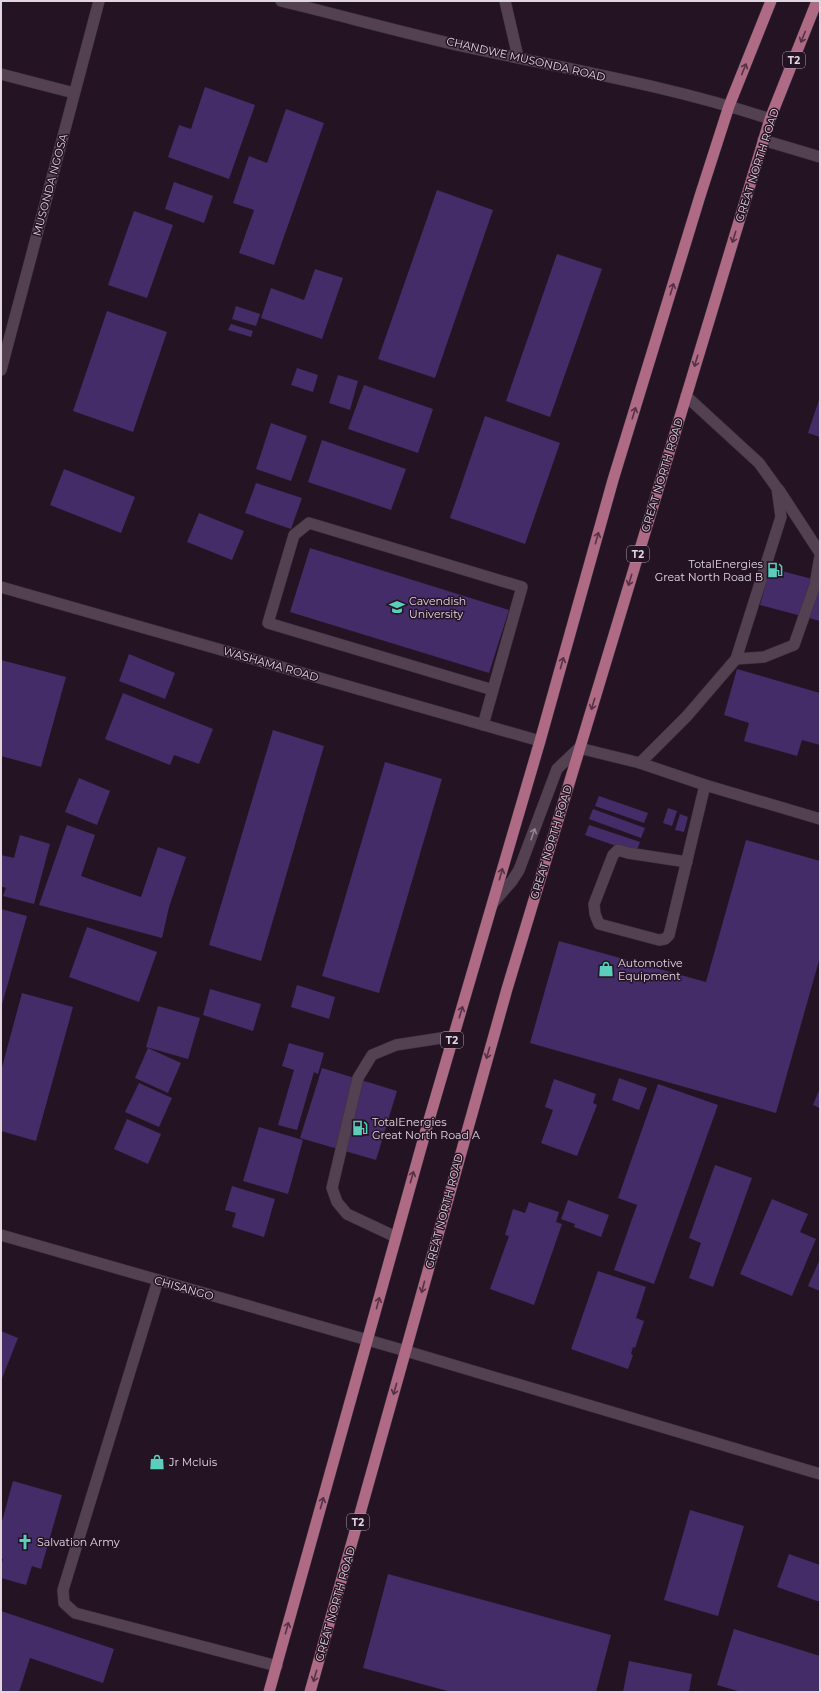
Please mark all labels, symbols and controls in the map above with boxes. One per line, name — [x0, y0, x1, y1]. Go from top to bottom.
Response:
one-way arrow — [798, 31, 806, 43]
street label: CHANDWE MUSONDA ROAD — [445, 34, 607, 84]
road number: T2 — [783, 52, 805, 68]
one-way arrow — [740, 64, 748, 76]
street label: GREAT NORTH ROAD — [732, 106, 782, 224]
street label: MUSONDA NGOSA — [30, 132, 70, 238]
one-way arrow — [730, 230, 737, 243]
one-way arrow — [669, 282, 676, 295]
one-way arrow — [692, 355, 699, 368]
one-way arrow — [631, 407, 638, 420]
street label: GREAT NORTH ROAD — [638, 416, 686, 534]
one-way arrow — [594, 531, 601, 544]
road number: T2 — [627, 546, 649, 562]
place label: TotalEnergies Great North Road B — [655, 557, 764, 584]
fuel station icon: TotalEnergies Great North Road B — [766, 561, 784, 579]
one-way arrow — [626, 573, 633, 586]
place label: Cavendish University — [409, 594, 466, 621]
school or university icon: Cavendish University — [388, 598, 406, 616]
street label: WASHAMA ROAD — [222, 644, 320, 684]
one-way arrow — [559, 657, 566, 670]
one-way arrow — [589, 697, 596, 710]
street label: GREAT NORTH ROAD — [527, 783, 575, 901]
one-way arrow — [530, 829, 538, 841]
one-way arrow — [498, 868, 505, 881]
place label: Automotive Equipment — [618, 956, 683, 983]
shop icon: Automotive Equipment — [597, 960, 615, 978]
one-way arrow — [458, 1006, 465, 1019]
road number: T2 — [441, 1032, 463, 1048]
one-way arrow — [484, 1047, 492, 1060]
place label: TotalEnergies Great North Road A — [372, 1115, 480, 1142]
fuel station icon: TotalEnergies Great North Road A — [351, 1119, 369, 1137]
street label: GREAT NORTH ROAD — [422, 1152, 466, 1270]
one-way arrow — [409, 1171, 417, 1184]
street label: CHISANGO — [153, 1273, 215, 1303]
one-way arrow — [419, 1280, 427, 1293]
one-way arrow — [375, 1296, 382, 1309]
one-way arrow — [391, 1382, 399, 1395]
shop icon: Jr Mcluis — [148, 1453, 166, 1471]
place label: Jr Mcluis — [168, 1455, 218, 1469]
one-way arrow — [319, 1496, 326, 1509]
road number: T2 — [347, 1514, 369, 1530]
church icon: Salvation Army — [16, 1533, 34, 1551]
place label: Salvation Army — [37, 1535, 120, 1549]
street label: GREAT NORTH ROAD — [312, 1545, 358, 1663]
one-way arrow — [284, 1622, 291, 1635]
one-way arrow — [311, 1669, 318, 1682]

